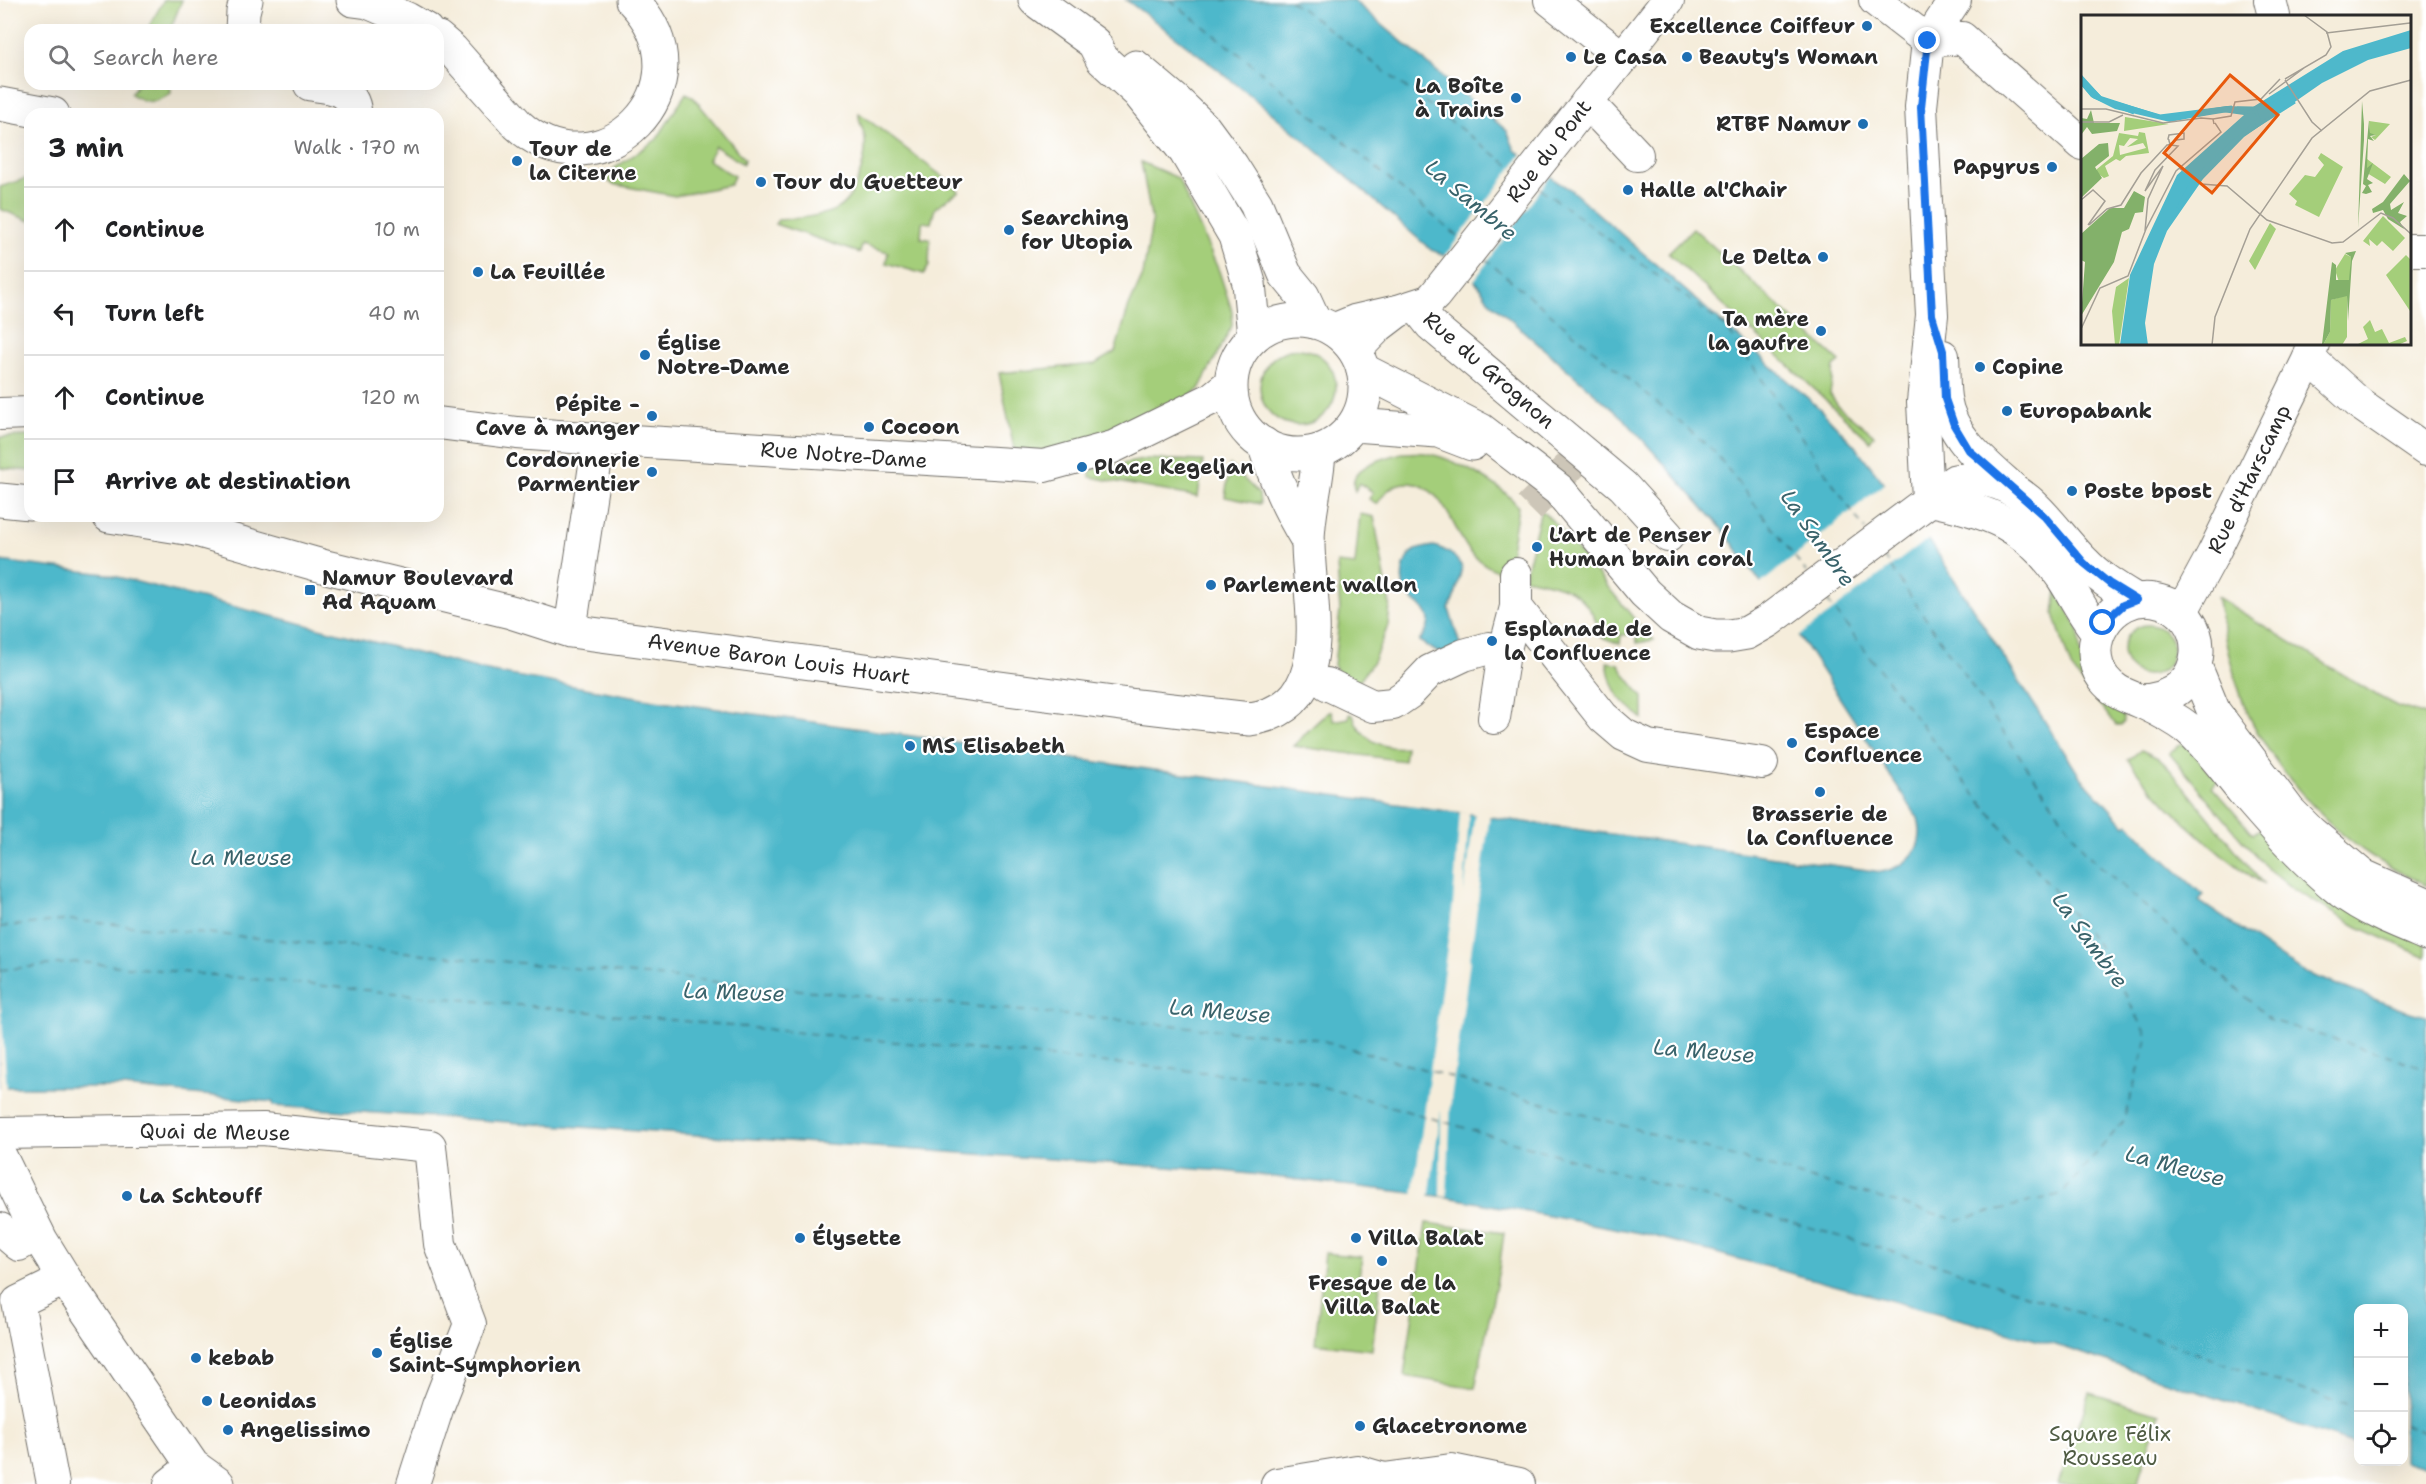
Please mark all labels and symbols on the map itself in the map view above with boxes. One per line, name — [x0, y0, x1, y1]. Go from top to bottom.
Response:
place label: Excellence Coiffeur — [1649, 12, 1855, 40]
inset map — [2081, 15, 2411, 345]
marker: Excellence Coiffeur — [1860, 19, 1874, 33]
route end — [1914, 27, 1940, 53]
place label: Le Casa — [1583, 43, 1667, 71]
place label: Beauty's Woman — [1699, 43, 1878, 71]
marker: Le Casa — [1564, 50, 1578, 64]
marker: Beauty's Woman — [1680, 50, 1694, 64]
place label: La Boîte à Trains — [1415, 72, 1504, 124]
marker: La Boîte à Trains — [1509, 91, 1523, 105]
street label: Rue du Pont — [1500, 94, 1598, 208]
place label: RTBF Namur — [1716, 110, 1851, 138]
marker: RTBF Namur — [1856, 117, 1870, 131]
place label: Tour de la Citerne — [529, 135, 637, 187]
water label: La Sambre — [1419, 153, 1523, 247]
place label: Papyrus — [1953, 153, 2040, 181]
marker: Tour de la Citerne — [510, 154, 524, 168]
marker: Papyrus — [2045, 160, 2059, 174]
place label: Tour du Guetteur — [773, 168, 963, 196]
marker: Tour du Guetteur — [754, 175, 768, 189]
place label: Halle al'Chair — [1640, 176, 1787, 204]
marker: Halle al'Chair — [1621, 183, 1635, 197]
place label: Searching for Utopia — [1021, 204, 1133, 256]
marker: Searching for Utopia — [1002, 223, 1016, 237]
place label: Le Delta — [1722, 243, 1812, 271]
marker: Le Delta — [1816, 250, 1830, 264]
place label: La Feuillée — [490, 258, 606, 286]
marker: La Feuillée — [471, 265, 485, 279]
street label: Rue du Grognon — [1417, 305, 1561, 435]
place label: Ta mère la gaufre — [1708, 305, 1809, 357]
marker: Ta mère la gaufre — [1814, 324, 1828, 338]
place label: Église Notre-Dame — [657, 328, 790, 381]
marker: Église Notre-Dame — [638, 348, 652, 362]
place label: Copine — [1992, 353, 2064, 381]
marker: Copine — [1973, 360, 1987, 374]
place label: Pépite - Cave à manger — [475, 390, 640, 442]
place label: Europabank — [2019, 397, 2152, 425]
street label: Rue d'Harscamp — [2201, 400, 2297, 558]
marker: Europabank — [2000, 404, 2014, 418]
marker: Pépite - Cave à manger — [645, 409, 659, 423]
place label: Cocoon — [881, 413, 959, 441]
marker: Cocoon — [862, 420, 876, 434]
street label: Rue Notre-Dame — [760, 435, 928, 475]
place label: Cordonnerie Parmentier — [505, 446, 640, 498]
place label: Place Kegeljan — [1094, 453, 1254, 481]
marker: Place Kegeljan — [1075, 460, 1089, 474]
marker: Cordonnerie Parmentier — [645, 465, 659, 479]
place label: Poste bpost — [2084, 477, 2212, 505]
water label: La Sambre — [1774, 484, 1862, 592]
marker: Poste bpost — [2065, 484, 2079, 498]
place label: L'art de Penser / Human brain coral — [1549, 521, 1753, 573]
marker: L'art de Penser / Human brain coral — [1530, 540, 1544, 554]
place label: Namur Boulevard Ad Aquam — [322, 564, 514, 616]
place label: Parlement wallon — [1223, 571, 1417, 599]
marker: Parlement wallon — [1204, 578, 1218, 592]
marker: Namur Boulevard Ad Aquam — [303, 583, 317, 597]
route start — [2089, 609, 2115, 635]
place label: Esplanade de la Confluence — [1504, 615, 1652, 667]
street label: Avenue Baron Louis Huart — [646, 627, 912, 691]
marker: Esplanade de la Confluence — [1485, 634, 1499, 648]
place label: Espace Confluence — [1804, 717, 1922, 769]
place label: MS Elisabeth — [922, 732, 1065, 760]
marker: Espace Confluence — [1785, 736, 1799, 750]
marker: MS Elisabeth — [903, 739, 917, 753]
marker: Brasserie de la Confluence — [1813, 785, 1827, 799]
place label: Brasserie de la Confluence — [1746, 800, 1894, 852]
water label: La Meuse — [190, 843, 292, 872]
water label: La Sambre — [2045, 886, 2135, 994]
water label: La Meuse — [683, 976, 785, 1008]
water label: La Meuse — [1168, 992, 1272, 1030]
water label: La Meuse — [1652, 1032, 1756, 1070]
street label: Quai de Meuse — [139, 1117, 291, 1147]
water label: La Meuse — [2122, 1139, 2228, 1193]
place label: La Schtouff — [139, 1182, 262, 1210]
marker: La Schtouff — [120, 1189, 134, 1203]
place label: Élysette — [812, 1223, 901, 1252]
place label: Villa Balat — [1368, 1224, 1484, 1252]
marker: Élysette — [793, 1231, 807, 1245]
marker: Villa Balat — [1349, 1231, 1363, 1245]
marker: Fresque de la Villa Balat — [1375, 1254, 1389, 1268]
place label: Fresque de la Villa Balat — [1308, 1269, 1456, 1321]
place label: Église Saint-Symphorien — [389, 1326, 581, 1379]
place label: kebab — [208, 1344, 274, 1372]
marker: Église Saint-Symphorien — [370, 1346, 384, 1360]
marker: kebab — [189, 1351, 203, 1365]
place label: Leonidas — [219, 1387, 317, 1415]
marker: Leonidas — [200, 1394, 214, 1408]
place label: Glacetronome — [1372, 1412, 1528, 1440]
place label: Angelissimo — [240, 1416, 371, 1444]
marker: Glacetronome — [1353, 1419, 1367, 1433]
park label: Square Félix Rousseau — [2049, 1420, 2171, 1472]
marker: Angelissimo — [221, 1423, 235, 1437]

